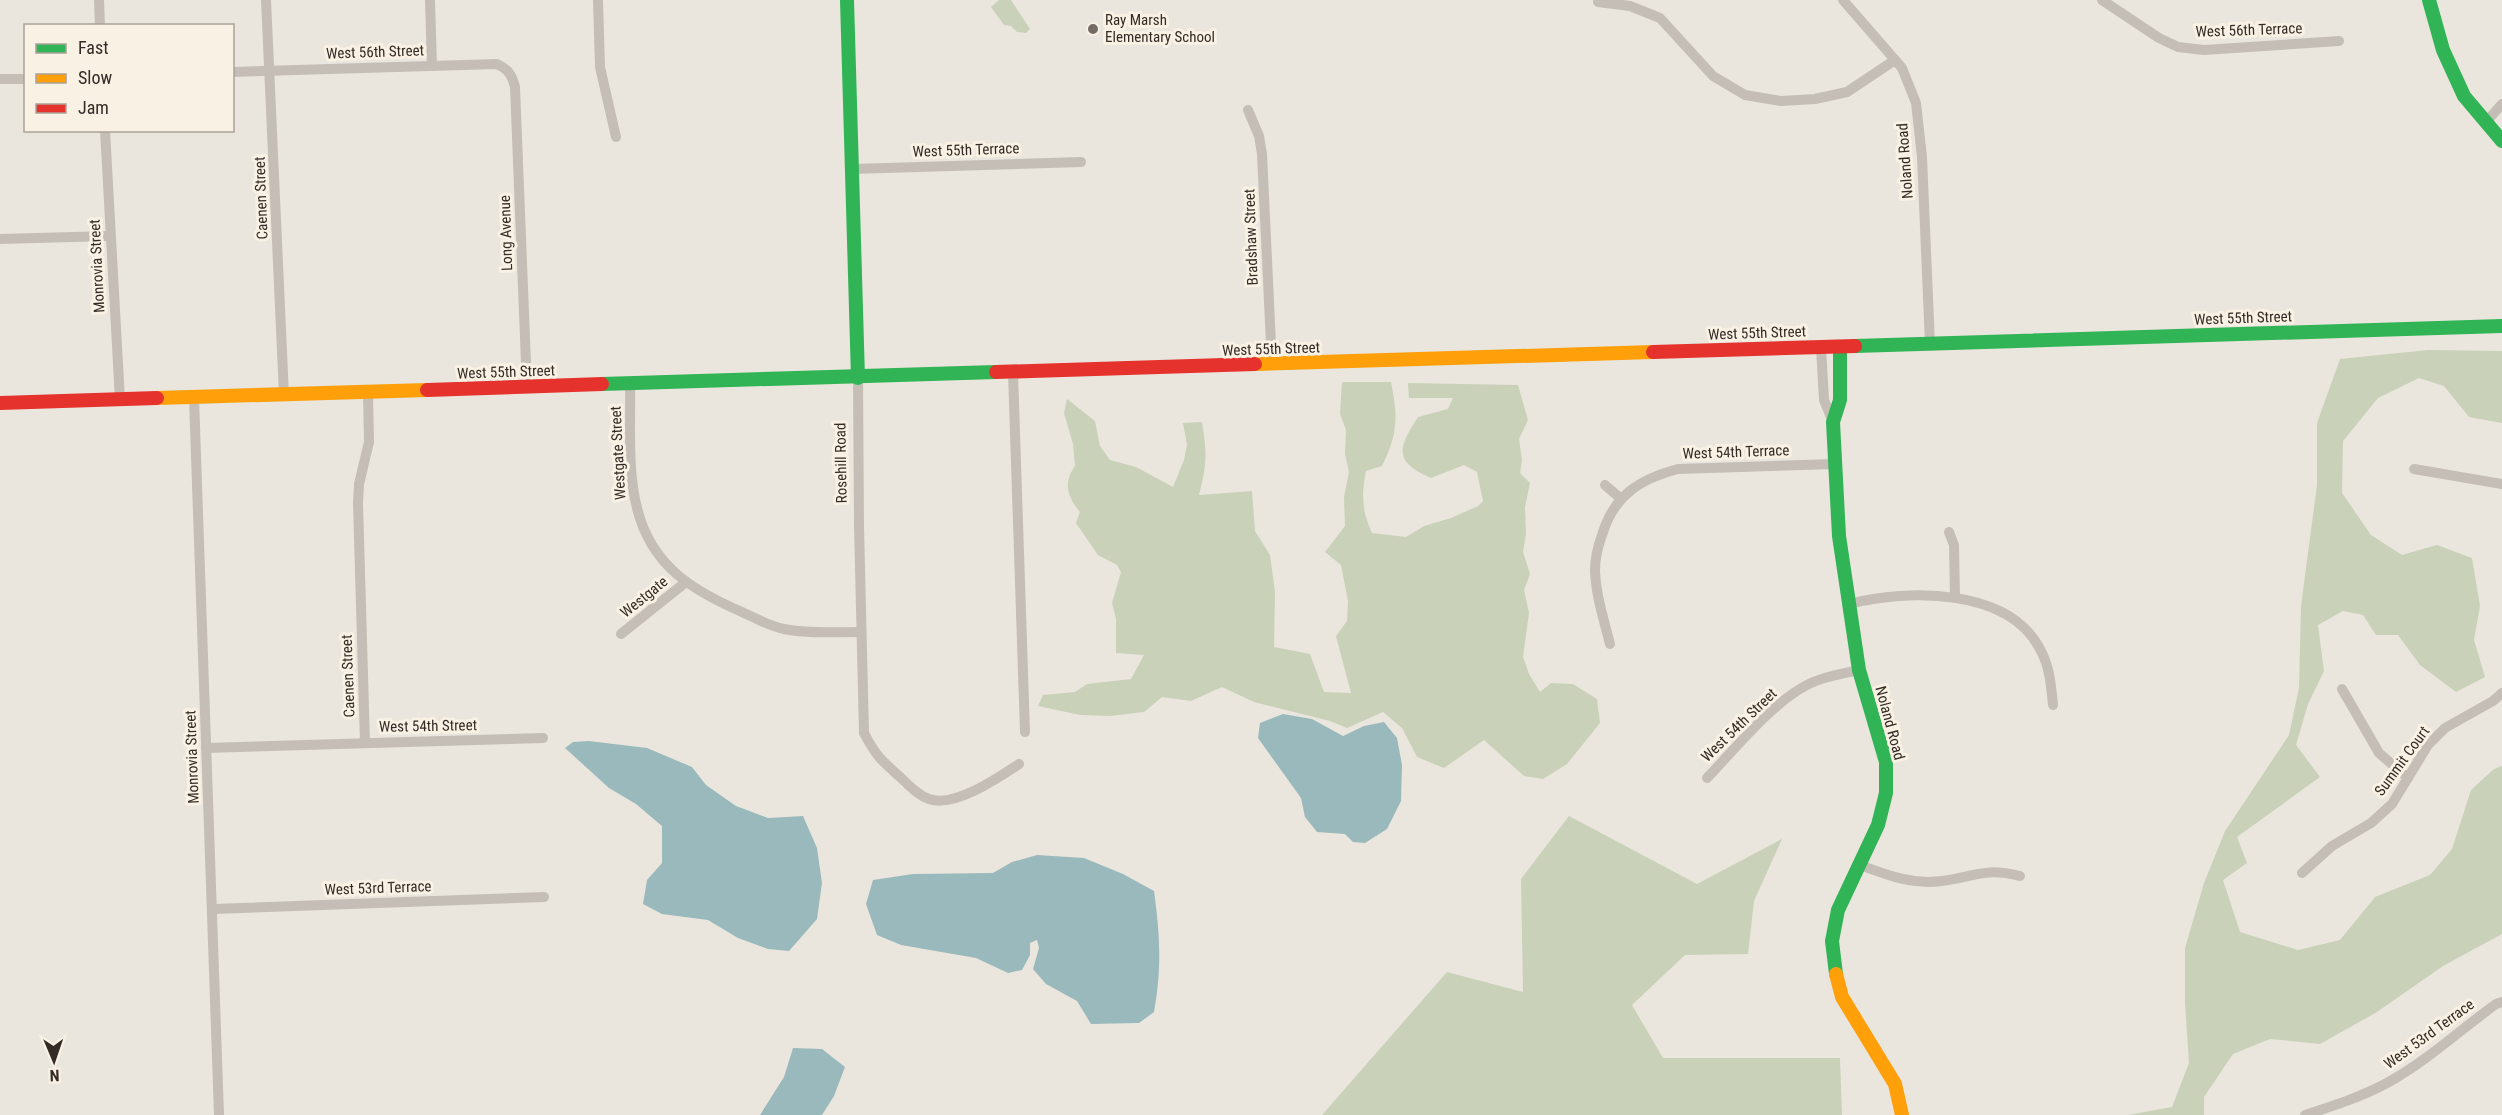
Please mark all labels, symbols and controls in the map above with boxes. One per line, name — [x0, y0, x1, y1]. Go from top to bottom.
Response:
place label: Ray Marsh Elementary School — [1105, 11, 1215, 46]
street label: West 56th Terrace — [2195, 19, 2303, 41]
marker: Ray Marsh Elementary School — [1086, 22, 1100, 36]
legend — [24, 24, 234, 132]
text: Fast — [78, 37, 109, 58]
street label: West 56th Street — [326, 41, 424, 63]
text: Slow — [78, 67, 113, 88]
text: Jam — [78, 97, 109, 118]
street label: Noland Road — [1893, 123, 1917, 199]
street label: West 55th Terrace — [912, 139, 1020, 161]
street label: Caenen Street — [251, 156, 271, 240]
street label: Bradshaw Street — [1240, 188, 1262, 286]
street label: Long Avenue — [496, 195, 516, 271]
street label: Monrovia Street — [86, 219, 108, 313]
street label: West 55th Street — [2194, 307, 2292, 329]
street label: West 55th Street — [1708, 322, 1806, 344]
street label: West 55th Street — [1222, 338, 1320, 360]
street label: West 55th Street — [457, 361, 555, 383]
street label: Westgate Street — [607, 406, 629, 500]
street label: Rosehill Road — [831, 423, 851, 503]
street label: West 54th Terrace — [1682, 441, 1790, 463]
street label: Westgate — [617, 573, 671, 621]
street label: Caenen Street — [338, 634, 358, 718]
street label: West 54th Street — [1697, 684, 1781, 766]
street label: Noland Road — [1872, 684, 1908, 762]
street label: Monrovia Street — [181, 710, 203, 804]
street label: West 54th Street — [379, 716, 477, 736]
street label: Summit Court — [2371, 723, 2433, 799]
street label: West 53rd Terrace — [324, 877, 432, 899]
street label: West 53rd Terrace — [2380, 995, 2478, 1073]
north arrow — [24, 1031, 84, 1091]
text: N — [49, 1066, 60, 1085]

